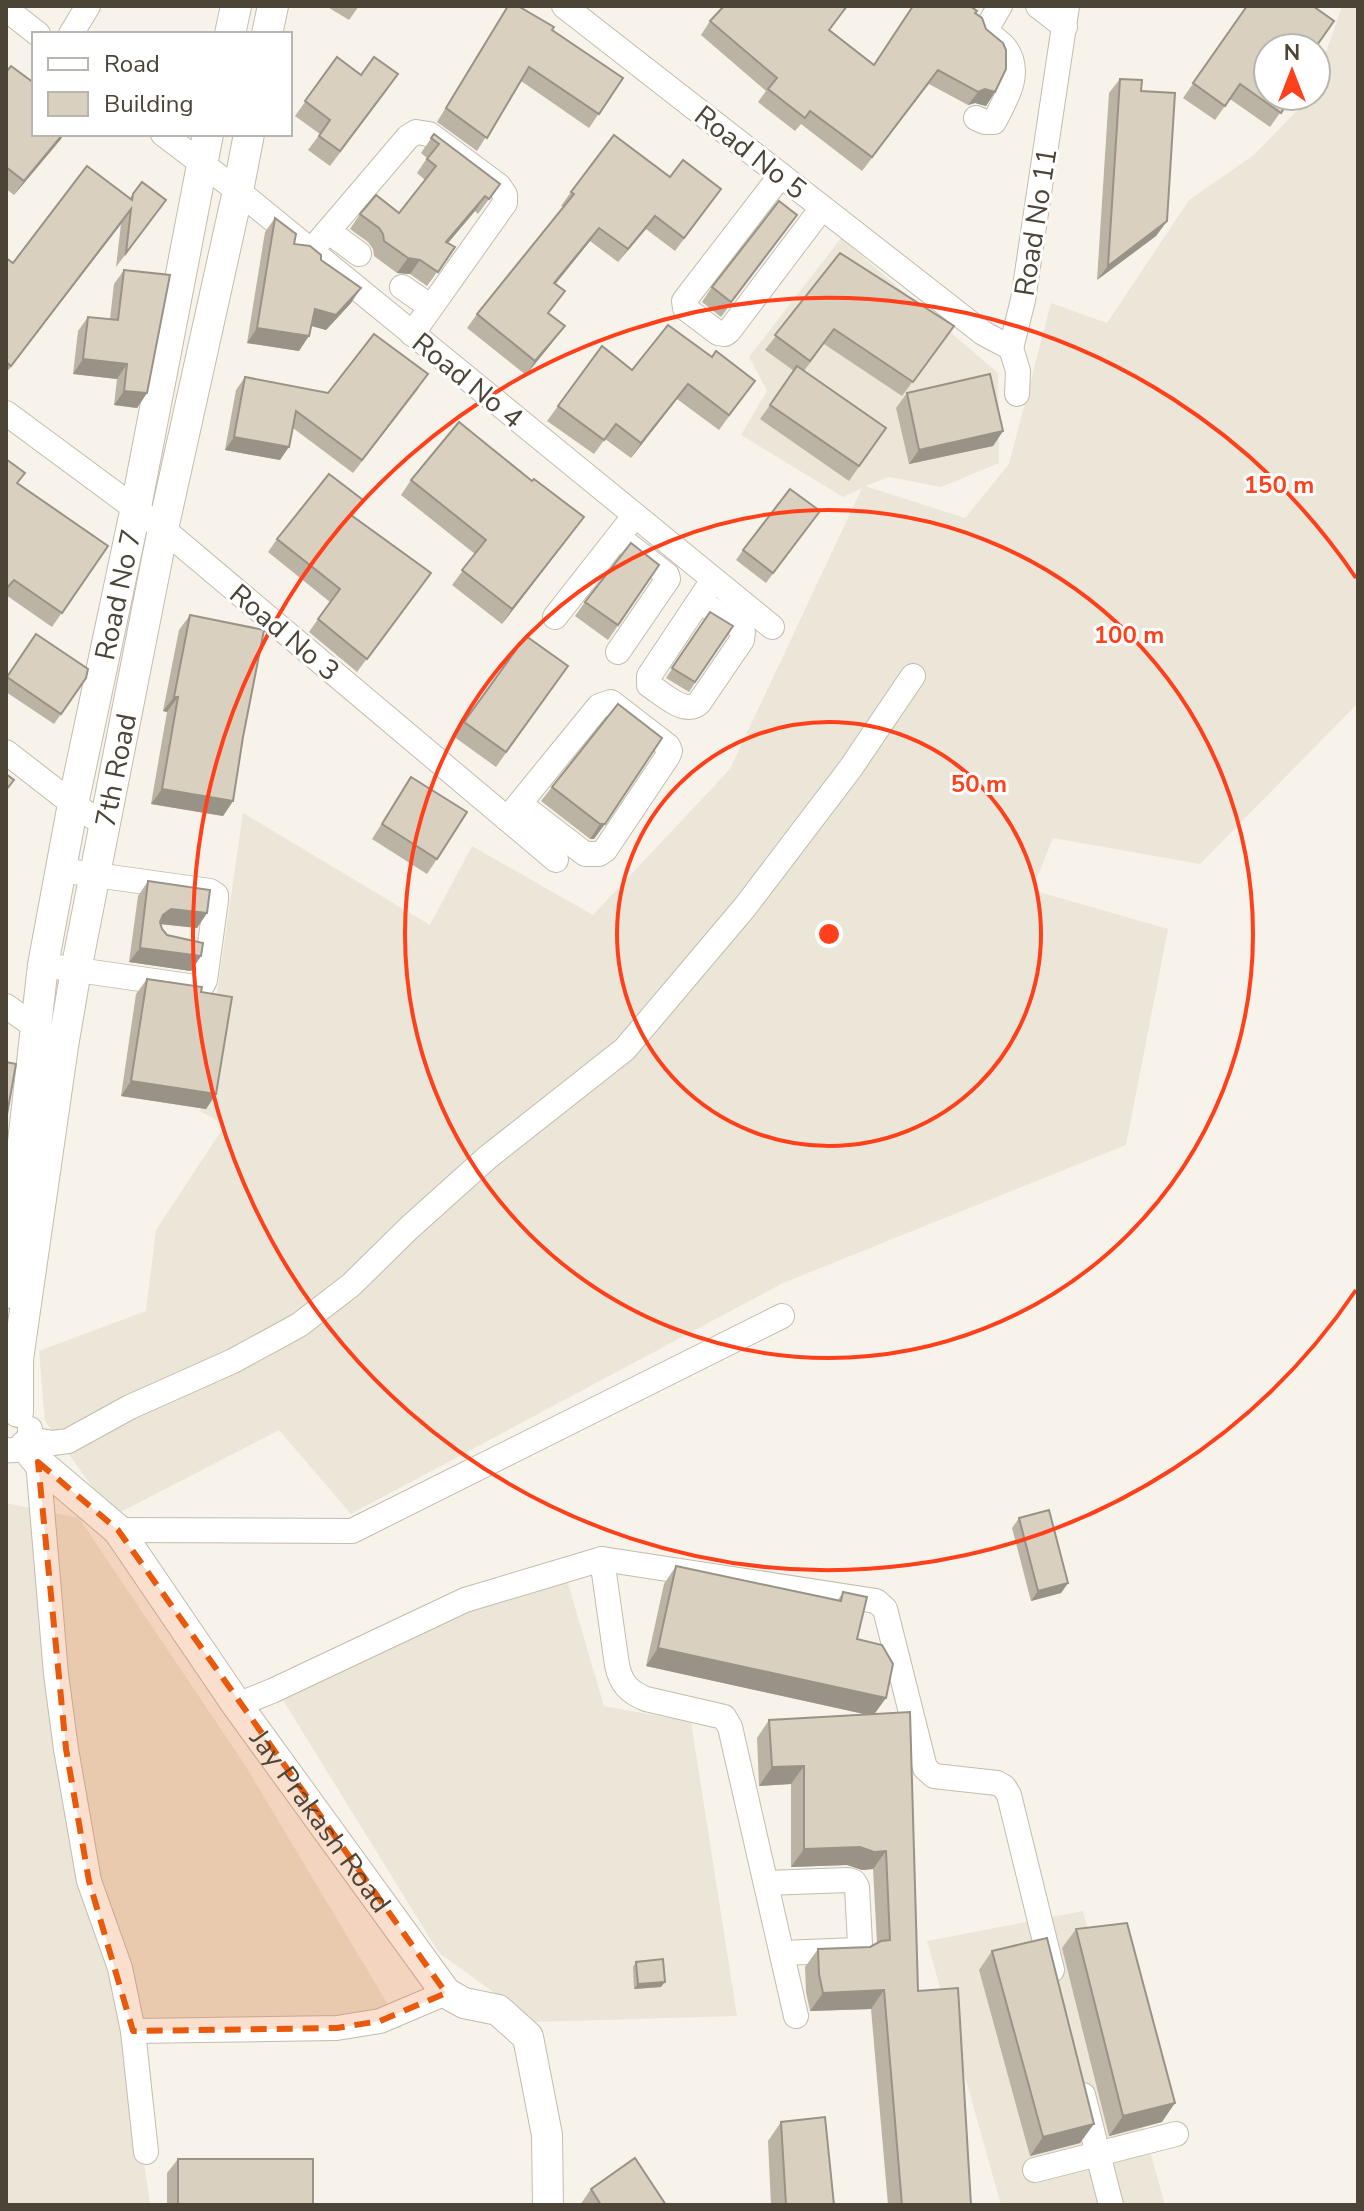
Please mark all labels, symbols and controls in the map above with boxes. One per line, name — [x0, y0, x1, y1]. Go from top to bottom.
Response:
legend — [32, 32, 292, 136]
north arrow — [1252, 32, 1332, 112]
text: N — [1284, 38, 1300, 68]
text: Road — [104, 48, 160, 80]
text: Building — [104, 88, 194, 120]
street label: Road No 5 — [686, 97, 814, 209]
street label: Road No 11 — [1006, 145, 1066, 299]
street label: Road No 4 — [404, 324, 531, 437]
text: 150 m — [1244, 469, 1314, 501]
street label: Road No 7 — [86, 526, 151, 664]
street label: Road No 3 — [221, 576, 347, 690]
text: 100 m — [1094, 619, 1164, 651]
street label: 7th Road — [87, 710, 146, 830]
text: 50 m — [951, 768, 1007, 800]
centre of rings — [815, 920, 843, 948]
street label: Jay Prakash Road — [240, 1721, 399, 1921]

